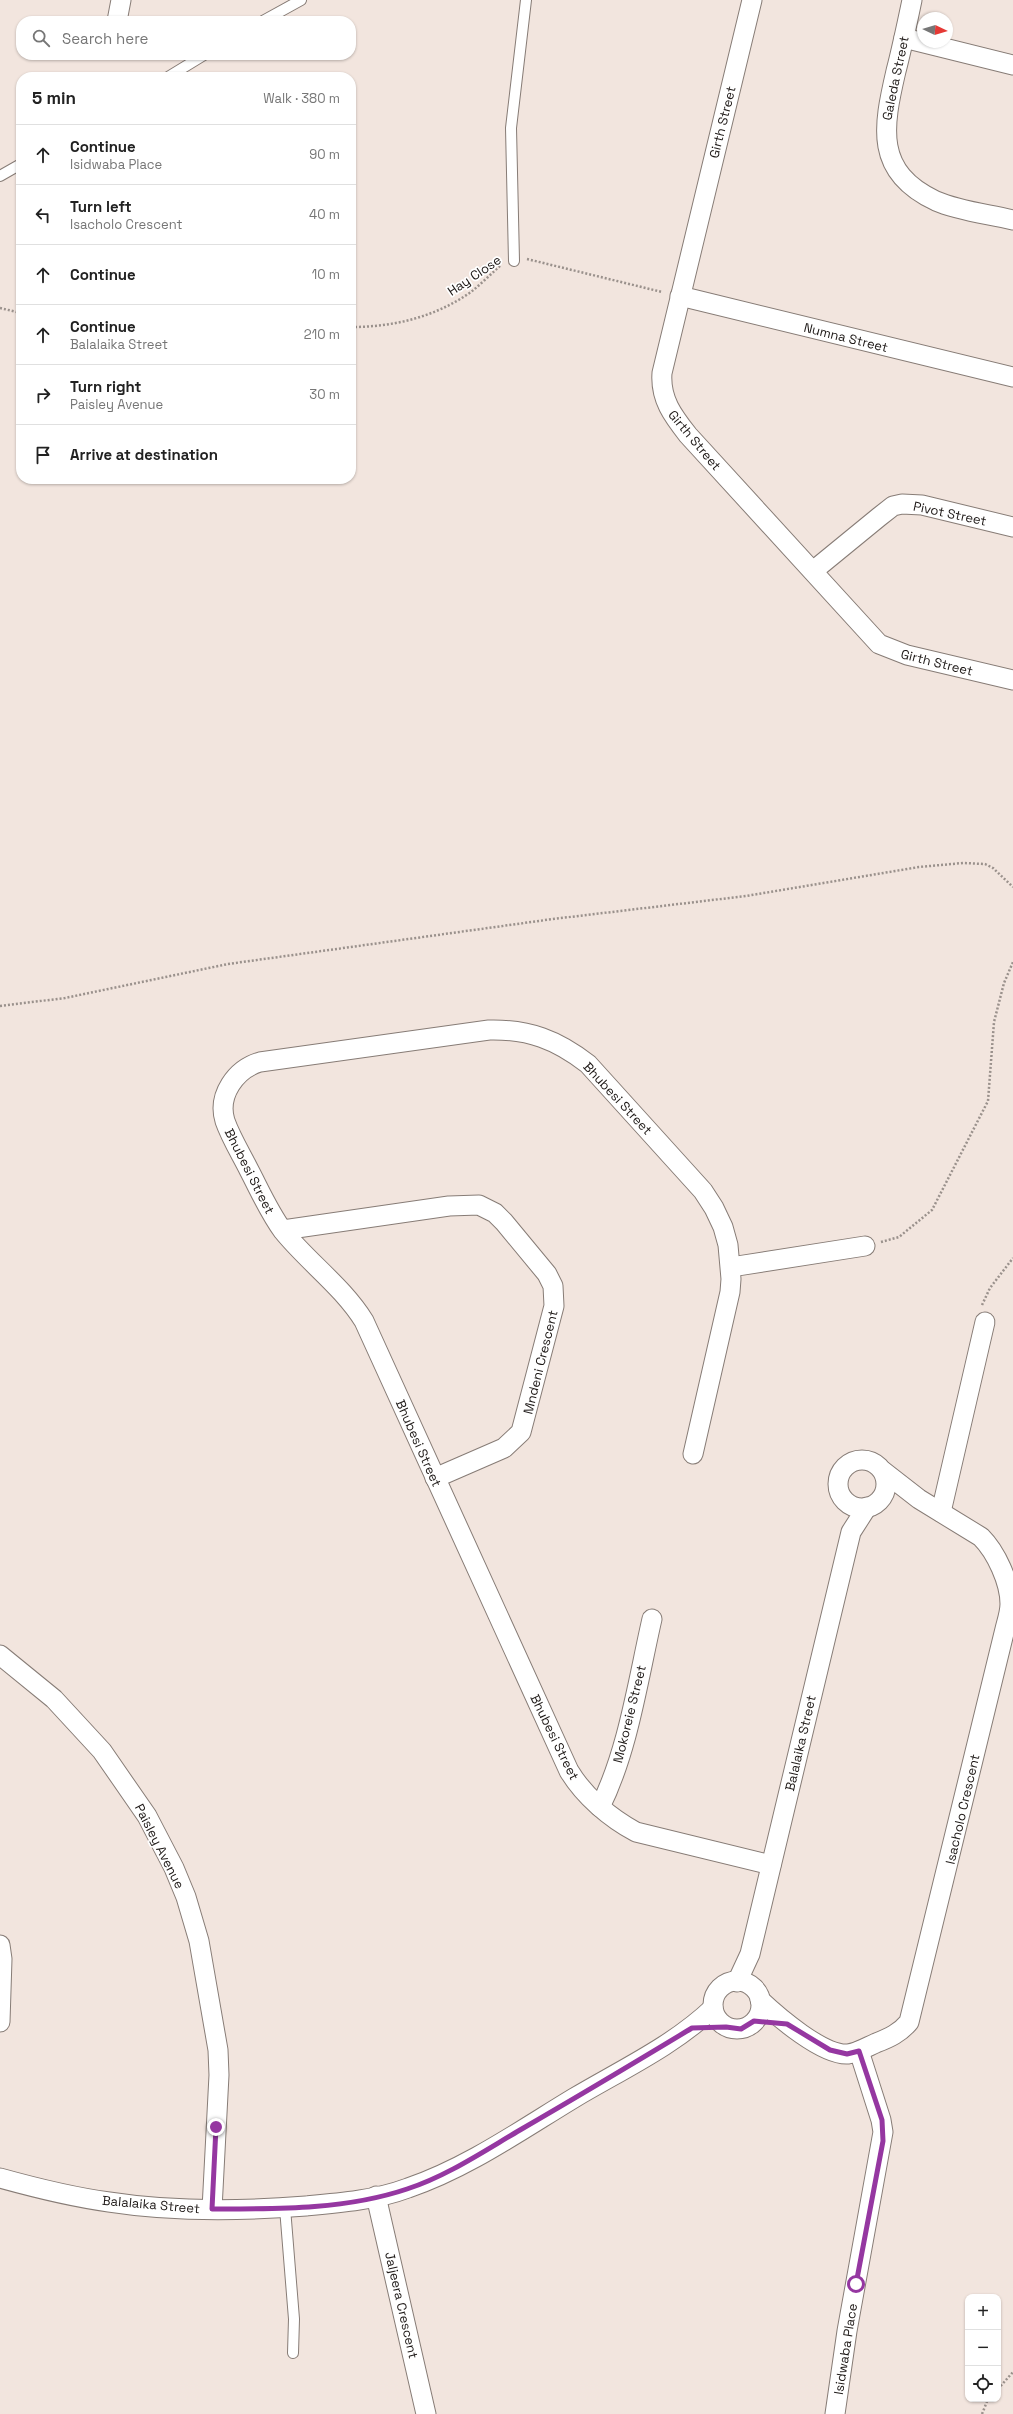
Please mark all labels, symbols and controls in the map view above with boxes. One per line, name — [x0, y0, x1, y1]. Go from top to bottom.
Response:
north arrow — [917, 12, 953, 48]
search box — [16, 16, 356, 60]
icon: search — [30, 27, 52, 49]
text: Search here — [62, 29, 148, 48]
street label: Galeda Street — [878, 34, 913, 122]
street label: Girth Street — [705, 84, 740, 160]
text: 5 min — [32, 87, 76, 109]
text: Walk · 380 m — [263, 90, 340, 107]
text: Continue — [70, 137, 136, 156]
icon: ahead — [32, 144, 54, 166]
text: 90 m — [309, 146, 340, 163]
text: Isidwaba Place — [70, 156, 162, 173]
text: Turn left — [70, 197, 132, 216]
icon: left — [32, 204, 54, 226]
text: 40 m — [309, 206, 340, 223]
text: Isacholo Crescent — [70, 216, 182, 233]
street label: Hay Close — [444, 251, 504, 300]
icon: ahead — [32, 264, 54, 286]
text: Continue — [70, 265, 136, 284]
text: 10 m — [312, 266, 340, 283]
text: Continue — [70, 317, 136, 336]
street label: Numna Street — [802, 319, 890, 356]
icon: ahead — [32, 324, 54, 346]
text: 210 m — [304, 326, 340, 343]
text: Balalaika Street — [70, 336, 168, 353]
text: Turn right — [70, 377, 141, 396]
icon: right — [32, 384, 54, 406]
text: 30 m — [309, 386, 340, 403]
text: Paisley Avenue — [70, 396, 163, 413]
street label: Girth Street — [664, 407, 725, 474]
icon: arrive — [32, 444, 54, 466]
text: Arrive at destination — [70, 445, 218, 464]
street label: Pivot Street — [912, 497, 988, 530]
street label: Girth Street — [899, 645, 975, 680]
street label: Bhubesi Street — [580, 1058, 656, 1138]
street label: Bhubesi Street — [221, 1126, 278, 1217]
street label: Mndeni Crescent — [519, 1308, 562, 1416]
street label: Bhubesi Street — [392, 1397, 445, 1489]
street label: Mokoreie Street — [609, 1663, 650, 1765]
street label: Bhubesi Street — [526, 1691, 583, 1783]
street label: Balalaika Street — [781, 1693, 820, 1793]
street label: Isacholo Crescent — [942, 1752, 983, 1866]
street label: Paisley Avenue — [131, 1801, 188, 1892]
route end — [207, 2118, 225, 2136]
street label: Balalaika Street — [101, 2192, 201, 2217]
street label: Jaljeera Crescent — [381, 2250, 422, 2360]
route start — [847, 2275, 865, 2293]
map controls — [965, 2294, 1001, 2402]
button: + — [965, 2294, 1001, 2330]
street label: Isidwaba Place — [830, 2302, 861, 2396]
button: − — [965, 2330, 1001, 2366]
button: locate — [965, 2366, 1001, 2402]

